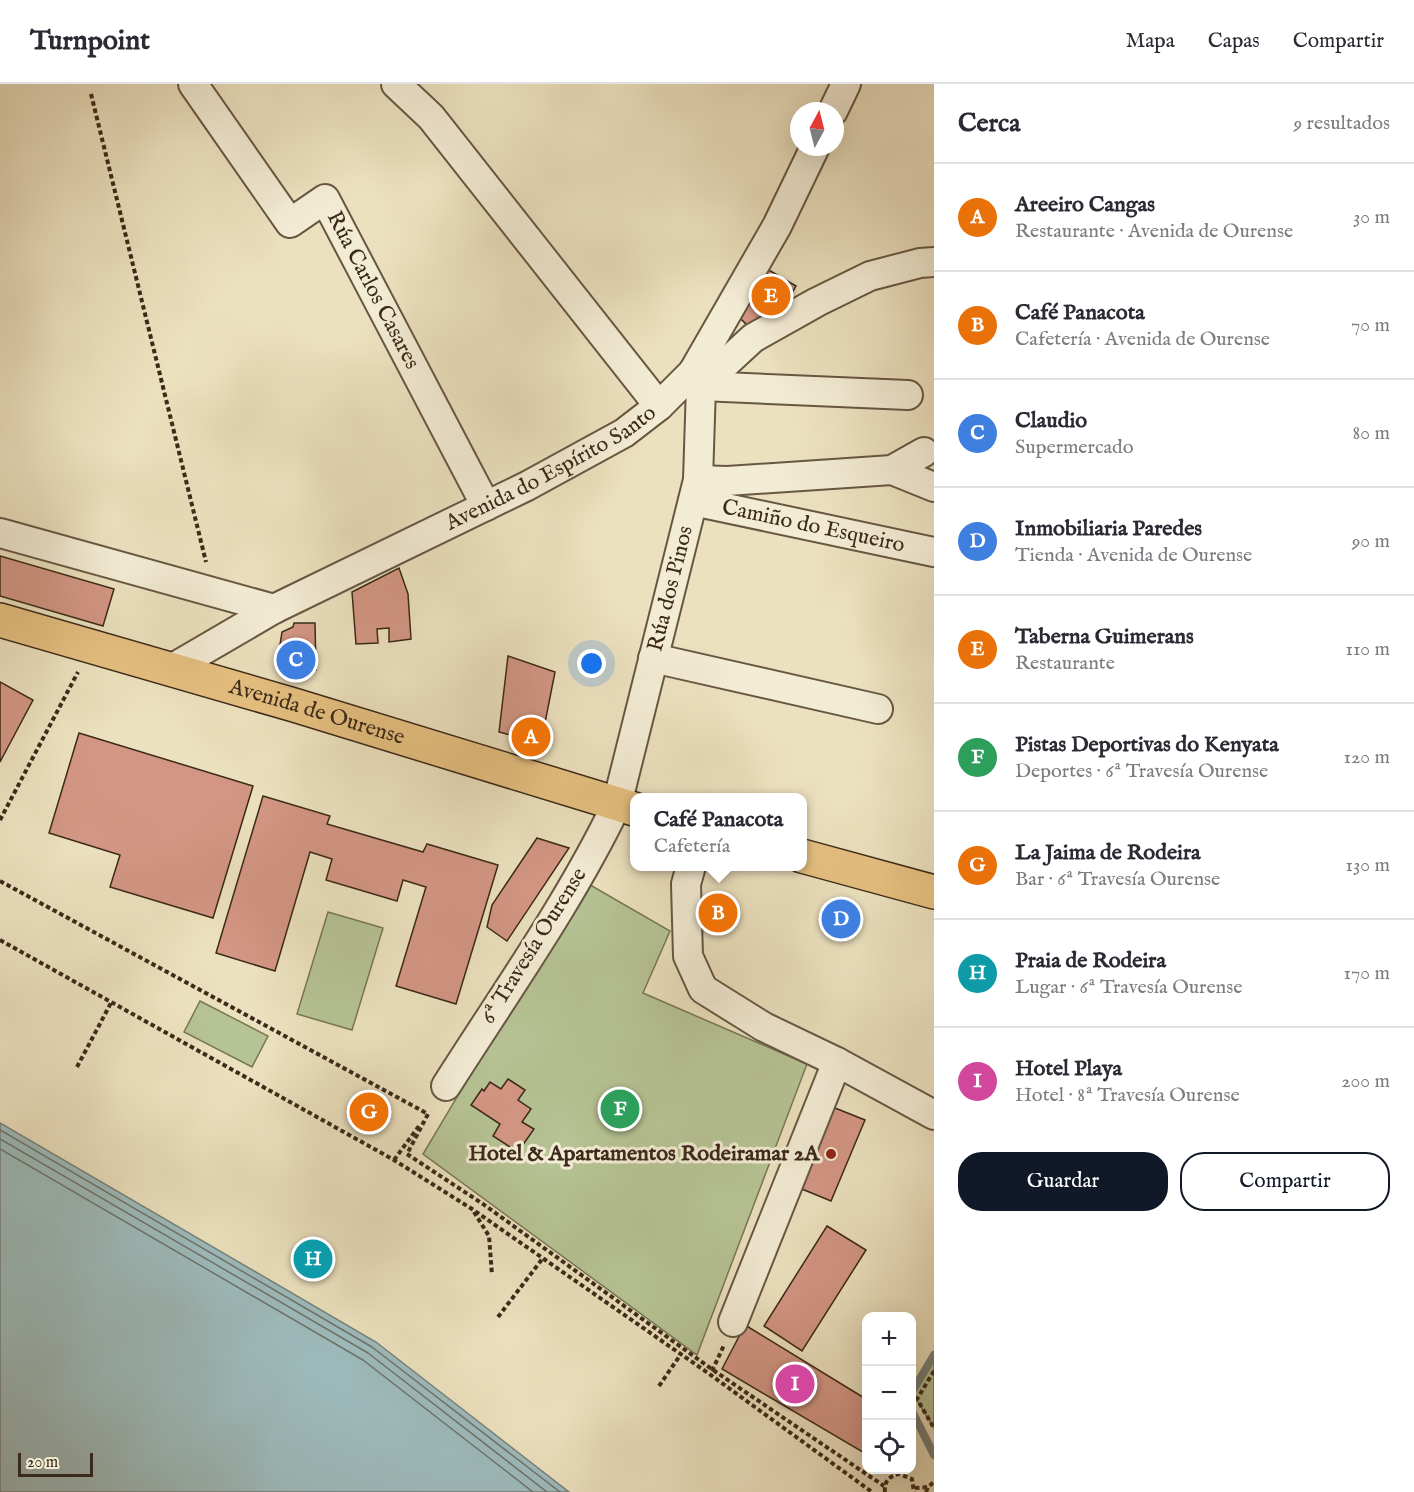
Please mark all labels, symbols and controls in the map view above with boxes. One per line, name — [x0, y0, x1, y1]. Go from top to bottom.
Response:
text: Turnpoint — [30, 24, 150, 59]
text: Mapa — [1126, 28, 1175, 55]
text: Capas — [1208, 28, 1260, 55]
text: Compartir — [1293, 28, 1384, 55]
north arrow — [790, 102, 844, 156]
text: Cerca — [958, 107, 1020, 140]
text: 9 resultados — [1294, 111, 1390, 136]
text: Areeiro Cangas — [1015, 191, 1155, 219]
text: A — [971, 205, 984, 230]
text: 30 m — [1353, 205, 1390, 230]
street label: Rúa Carlos Casares — [320, 207, 426, 374]
text: Restaurante · Avenida de Ourense — [1015, 219, 1293, 244]
pin: E — [752, 274, 790, 318]
text: Café Panacota — [1015, 299, 1145, 327]
text: B — [971, 313, 984, 338]
text: 70 m — [1351, 313, 1390, 338]
text: Cafetería · Avenida de Ourense — [1015, 327, 1270, 352]
street label: Avenida do Espírito Santo — [440, 399, 662, 538]
text: Claudio — [1015, 407, 1087, 435]
text: C — [970, 421, 985, 446]
text: 80 m — [1353, 421, 1390, 446]
text: Supermercado — [1015, 435, 1134, 460]
street label: Camiño do Esqueiro — [719, 493, 907, 559]
text: Inmobiliaria Paredes — [1015, 515, 1202, 543]
street label: Rúa dos Pinos — [642, 523, 700, 654]
text: D — [969, 529, 986, 554]
text: 90 m — [1352, 529, 1390, 554]
text: Tienda · Avenida de Ourense — [1015, 543, 1252, 568]
text: Taberna Guimerans — [1015, 623, 1194, 651]
text: E — [971, 637, 984, 662]
text: 110 m — [1346, 637, 1390, 662]
pin: C — [276, 638, 316, 682]
your location — [577, 649, 606, 678]
text: Restaurante — [1015, 651, 1115, 676]
street label: Avenida de Ourense — [225, 673, 408, 752]
pin: A — [512, 714, 550, 760]
text: Pistas Deportivas do Kenyata — [1015, 731, 1279, 759]
text: F — [971, 745, 984, 770]
text: 120 m — [1344, 745, 1390, 770]
text: Deportes · 6ª Travesía Ourense — [1015, 759, 1268, 784]
popup — [630, 793, 807, 871]
text: Café Panacota — [654, 806, 783, 834]
text: Cafetería — [654, 834, 730, 859]
text: La Jaima de Rodeira — [1015, 839, 1200, 867]
text: G — [970, 853, 985, 878]
text: 130 m — [1345, 853, 1390, 878]
street label: 6ª Travesía Ourense — [475, 863, 593, 1029]
text: Bar · 6ª Travesía Ourense — [1015, 867, 1220, 892]
pin: B — [698, 890, 738, 936]
pin: D — [822, 896, 860, 942]
text: Praia de Rodeira — [1015, 947, 1166, 975]
text: H — [969, 961, 986, 986]
text: 170 m — [1344, 961, 1390, 986]
text: Lugar · 6ª Travesía Ourense — [1015, 975, 1242, 1000]
text: Hotel Playa — [1015, 1055, 1122, 1083]
text: I — [973, 1069, 982, 1094]
text: 200 m — [1341, 1069, 1390, 1094]
text: Hotel · 8ª Travesía Ourense — [1015, 1083, 1240, 1108]
pin: F — [600, 1086, 640, 1132]
pin: G — [350, 1090, 388, 1134]
place label: Hotel & Apartamentos Rodeiramar 2A — [468, 1140, 820, 1168]
marker: Hotel & Apartamentos Rodeiramar 2A — [824, 1147, 838, 1161]
button: Guardar — [958, 1152, 1168, 1211]
button: Compartir — [1180, 1152, 1390, 1211]
pin: H — [294, 1236, 332, 1282]
map controls — [862, 1312, 916, 1474]
button: + — [862, 1312, 916, 1366]
pin: I — [776, 1362, 814, 1406]
button: − — [862, 1366, 916, 1420]
button: locate — [862, 1420, 916, 1474]
scale bar — [18, 1450, 93, 1478]
text: 20 m — [27, 1453, 58, 1473]

